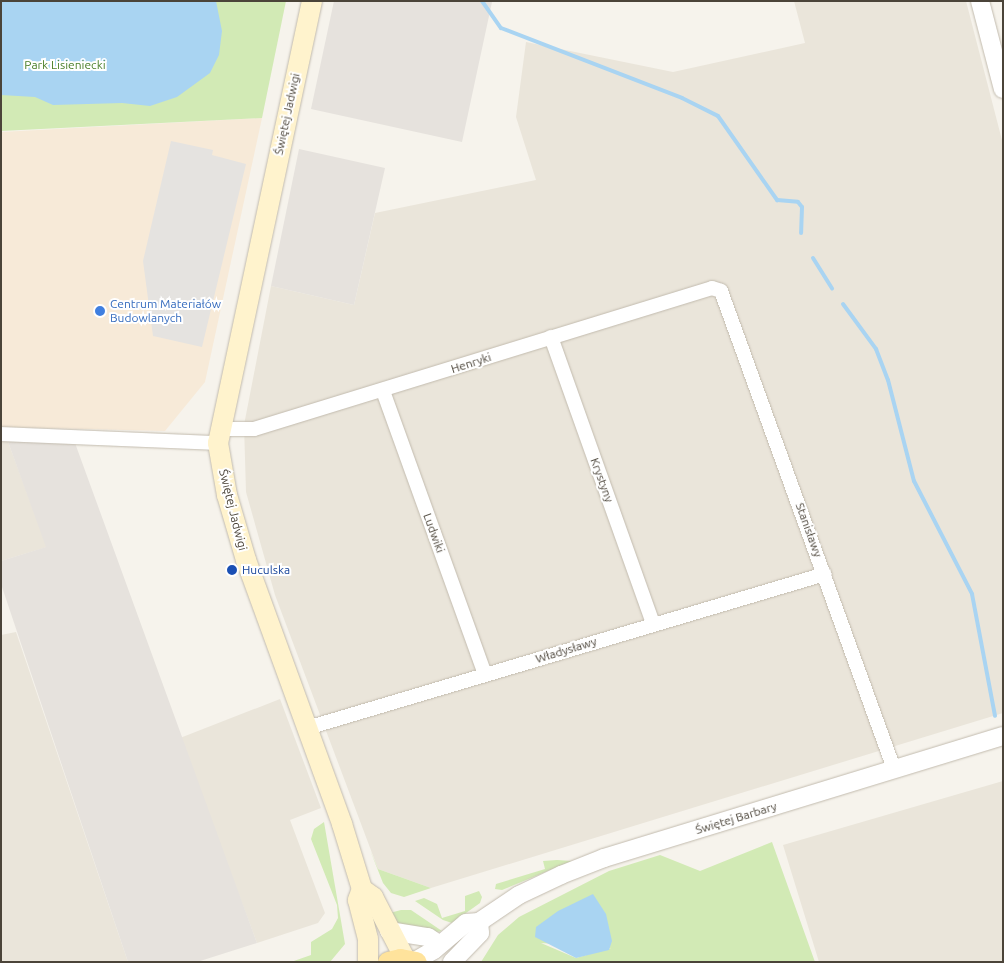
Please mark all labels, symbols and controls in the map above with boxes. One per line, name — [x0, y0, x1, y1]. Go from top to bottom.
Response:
park label: Park Lisieniecki — [24, 58, 106, 72]
street label: Świętej Jadwigi — [271, 72, 303, 156]
place label: Centrum Materiałów Budowlanych — [110, 297, 221, 325]
marker: Centrum Materiałów Budowlanych — [94, 305, 106, 317]
street label: Henryki — [449, 350, 493, 376]
street label: Krystyny — [587, 456, 617, 504]
street label: Świętej Jadwigi — [216, 468, 250, 552]
street label: Stanisławy — [793, 501, 825, 559]
street label: Ludwiki — [420, 511, 448, 555]
place label: Huculska — [242, 563, 290, 577]
marker: Huculska — [226, 564, 238, 576]
street label: Władysławy — [534, 634, 598, 666]
street label: Świętej Barbary — [694, 799, 778, 837]

